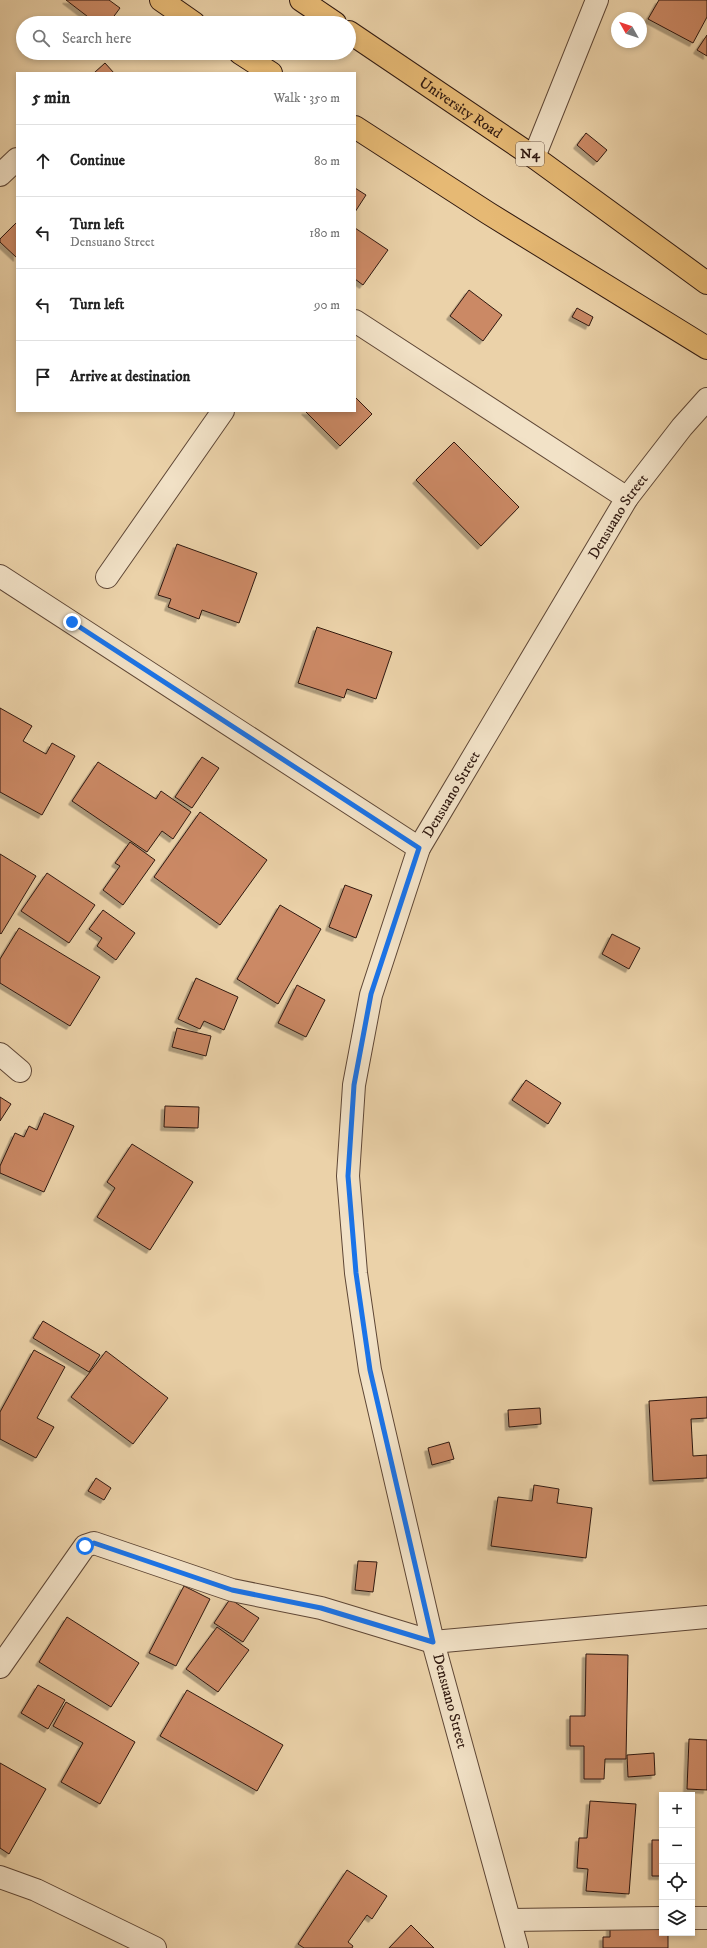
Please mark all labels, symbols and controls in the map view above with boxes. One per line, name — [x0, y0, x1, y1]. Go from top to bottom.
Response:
north arrow — [611, 12, 647, 48]
search box — [16, 16, 356, 60]
icon: search — [30, 27, 52, 49]
text: Search here — [62, 29, 131, 48]
street label: University Road — [416, 73, 507, 143]
text: 5 min — [32, 87, 70, 109]
text: Walk · 350 m — [273, 90, 340, 106]
road number: N4 — [516, 142, 544, 166]
icon: ahead — [32, 150, 54, 172]
text: Continue — [70, 151, 125, 170]
text: 80 m — [314, 153, 340, 169]
text: Turn left — [70, 215, 124, 234]
icon: left — [32, 222, 54, 244]
text: 180 m — [309, 225, 340, 241]
text: Densuano Street — [70, 234, 155, 250]
icon: left — [32, 294, 54, 316]
text: Turn left — [70, 295, 124, 314]
text: 90 m — [314, 297, 340, 313]
icon: arrive — [32, 366, 54, 388]
text: Arrive at destination — [70, 367, 190, 386]
street label: Densuano Street — [583, 470, 652, 562]
route end — [63, 613, 81, 631]
street label: Densuano Street — [418, 747, 484, 841]
route start — [76, 1537, 94, 1555]
street label: Densuano Street — [428, 1651, 472, 1751]
map controls — [659, 1792, 695, 1936]
button: + — [659, 1792, 695, 1828]
button: − — [659, 1828, 695, 1864]
button: locate — [659, 1864, 695, 1900]
button: layers — [659, 1900, 695, 1936]

